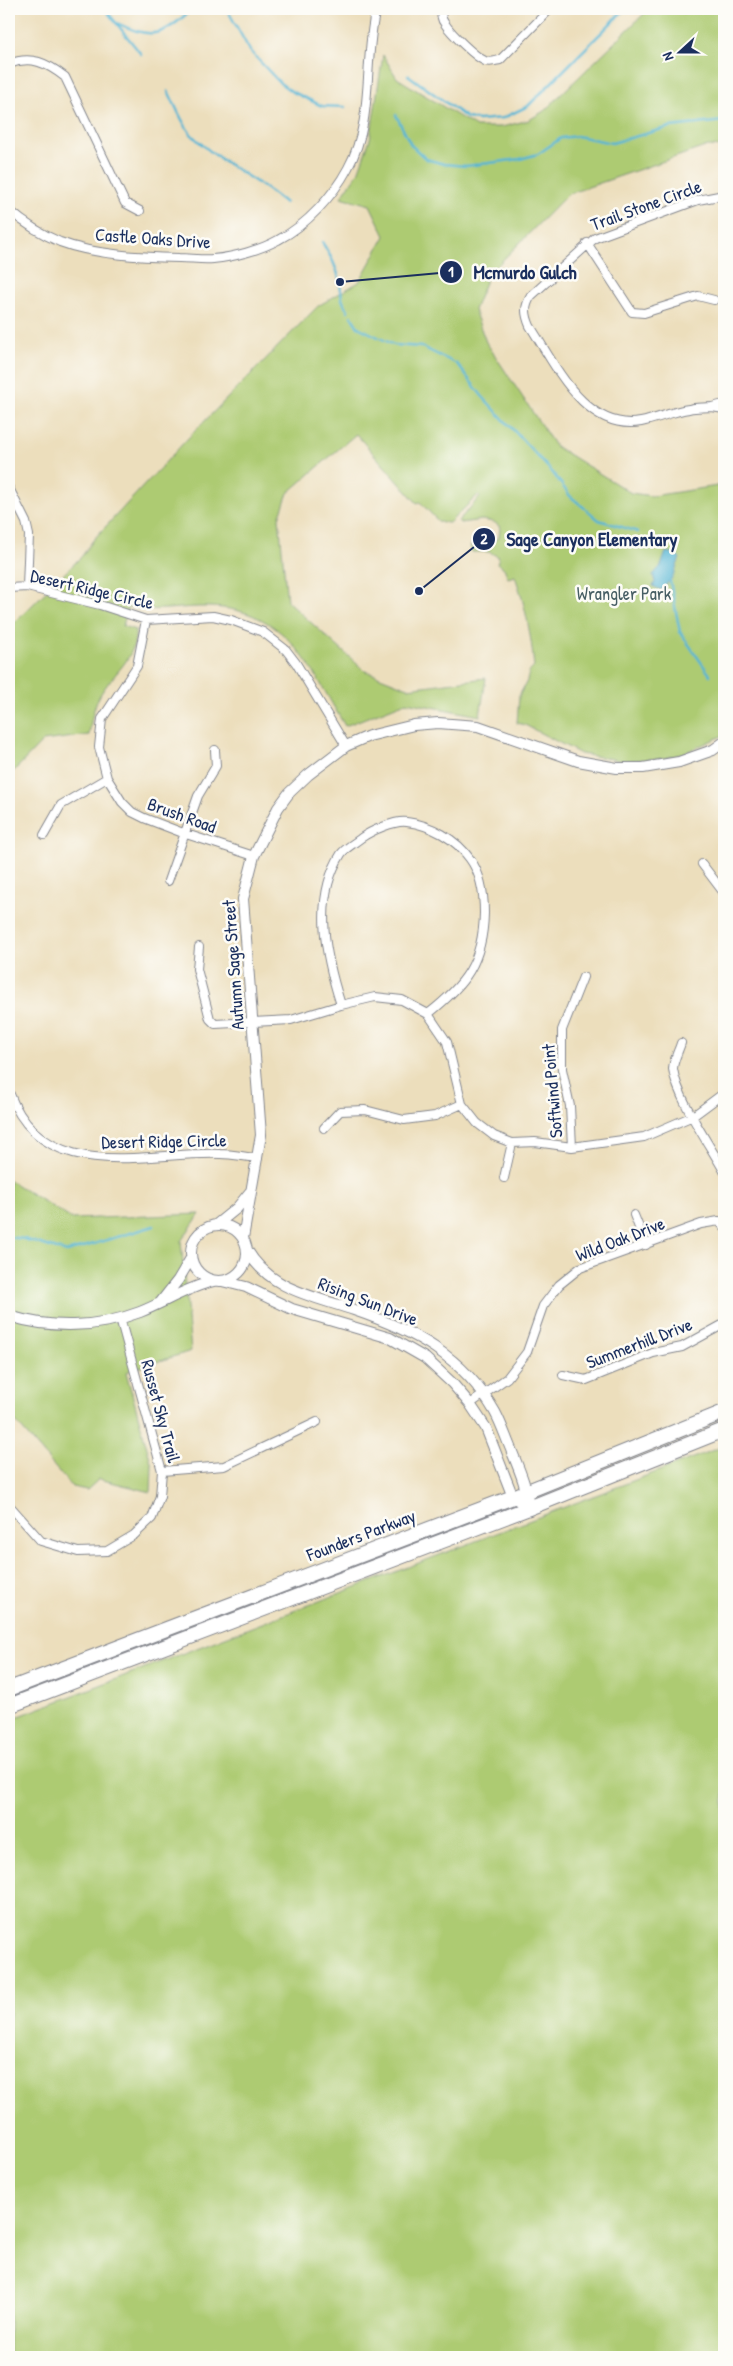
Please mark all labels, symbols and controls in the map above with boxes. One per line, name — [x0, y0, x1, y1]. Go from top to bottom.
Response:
north arrow — [656, 28, 706, 78]
text: N — [657, 49, 678, 64]
street label: Trail Stone Circle — [587, 173, 705, 237]
street label: Castle Oaks Drive — [94, 221, 212, 255]
callout: Mcmurdo Gulch — [439, 255, 587, 289]
text: Mcmurdo Gulch — [473, 259, 577, 285]
text: 1 — [448, 261, 454, 282]
callout: Sage Canyon Elementary — [471, 522, 687, 556]
text: Sage Canyon Elementary — [506, 526, 678, 553]
text: 2 — [480, 528, 488, 549]
street label: Desert Ridge Circle — [28, 563, 156, 615]
park label: Wrangler Park — [577, 581, 672, 606]
street label: Brush Road — [144, 791, 220, 839]
street label: Autumn Sage Street — [216, 898, 250, 1031]
street label: Softwind Point — [535, 1042, 569, 1139]
street label: Desert Ridge Circle — [101, 1127, 227, 1155]
street label: Wild Oak Drive — [572, 1211, 668, 1267]
street label: Rising Sun Drive — [314, 1271, 422, 1331]
street label: Summerhill Drive — [583, 1311, 695, 1375]
street label: Russet Sky Trail — [135, 1357, 187, 1465]
street label: Founders Parkway — [302, 1503, 419, 1568]

